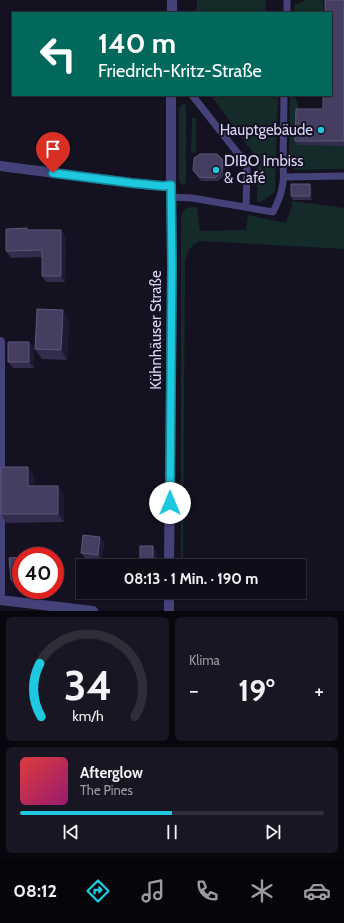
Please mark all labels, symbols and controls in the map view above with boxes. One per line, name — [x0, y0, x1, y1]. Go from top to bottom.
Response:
text: 140 m — [98, 26, 176, 60]
icon: left — [32, 28, 84, 80]
text: Friedrich-Kritz-Straße — [98, 60, 262, 82]
place label: Hauptgebäude — [220, 121, 313, 139]
marker: Hauptgebäude — [316, 125, 326, 135]
pin — [36, 132, 70, 173]
icon: arrive — [42, 138, 64, 160]
place label: DIBO Imbiss & Café — [224, 152, 303, 187]
marker: DIBO Imbiss & Café — [211, 165, 221, 175]
street label: Kühnhäuser Straße — [147, 270, 165, 390]
position arrow — [149, 482, 191, 524]
speed limit sign: 40 — [12, 547, 64, 599]
text: 08:13 · 1 Min. · 190 m — [124, 570, 258, 588]
text: Klima — [189, 652, 220, 668]
text: 34 — [63, 660, 112, 710]
text: 19° — [238, 672, 275, 709]
text: − — [189, 677, 199, 704]
text: + — [314, 677, 324, 704]
text: km/h — [72, 707, 103, 725]
text: Afterglow — [80, 764, 143, 782]
text: The Pines — [80, 782, 133, 798]
icon: previous — [60, 821, 82, 843]
icon: pause — [161, 821, 183, 843]
icon: next — [262, 821, 284, 843]
icon: directions — [84, 877, 112, 905]
icon: music — [139, 877, 167, 905]
icon: phone — [193, 877, 221, 905]
icon: climate — [248, 877, 276, 905]
icon: car — [303, 877, 331, 905]
text: 08:12 — [13, 880, 57, 902]

